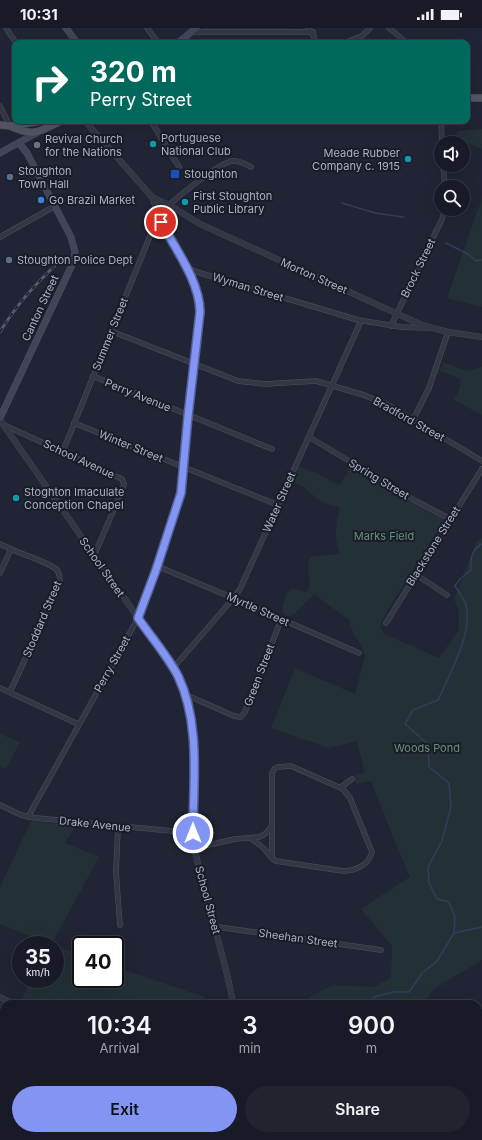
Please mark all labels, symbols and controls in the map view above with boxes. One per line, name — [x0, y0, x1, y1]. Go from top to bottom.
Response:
text: 10:31 — [20, 5, 58, 24]
text: 320 m — [90, 55, 177, 89]
icon: right — [24, 56, 76, 108]
text: Perry Street — [90, 89, 192, 110]
place label: Portuguese National Club — [161, 131, 231, 158]
place label: Revival Church for the Nations — [45, 132, 123, 159]
map controls — [434, 136, 470, 216]
button: sound — [434, 136, 470, 172]
marker: Portuguese National Club — [148, 139, 158, 149]
marker: Revival Church for the Nations — [32, 140, 42, 150]
place label: Meade Rubber Company c. 1915 — [312, 146, 400, 173]
marker: Meade Rubber Company c. 1915 — [403, 154, 413, 164]
place label: Stoughton Town Hall — [18, 164, 72, 191]
place label: Stoughton — [184, 167, 238, 181]
marker: Stoughton — [169, 168, 181, 180]
marker: Stoughton Town Hall — [5, 172, 15, 182]
button: search — [434, 180, 470, 216]
place label: First Stoughton Public Library — [193, 189, 272, 216]
place label: Go Brazil Market — [49, 193, 136, 207]
marker: Go Brazil Market — [36, 195, 46, 205]
marker: First Stoughton Public Library — [180, 197, 190, 207]
pin — [144, 205, 178, 239]
icon: arrive — [150, 211, 172, 233]
street label: Brock Street — [398, 236, 439, 300]
place label: Stoughton Police Dept — [17, 253, 133, 267]
marker: Stoughton Police Dept — [4, 255, 14, 265]
street label: Morton Street — [278, 255, 350, 297]
street label: Wyman Street — [211, 270, 286, 305]
street label: Canton Street — [19, 272, 62, 343]
street label: Summer Street — [89, 295, 131, 373]
street label: Perry Avenue — [103, 375, 173, 415]
street label: Bradford Street — [371, 394, 447, 445]
street label: Winter Street — [97, 427, 166, 465]
street label: School Avenue — [41, 436, 117, 482]
street label: Spring Street — [346, 455, 412, 503]
street label: Water Street — [259, 469, 299, 534]
place label: Stoghton Imaculate Conception Chapel — [24, 485, 124, 512]
marker: Stoghton Imaculate Conception Chapel — [11, 493, 21, 503]
street label: Blackstone Street — [403, 503, 463, 588]
park label: Marks Field — [354, 529, 414, 543]
street label: School Street — [76, 534, 128, 600]
street label: Stoddard Street — [20, 578, 65, 659]
street label: Myrtle Street — [224, 589, 292, 629]
street label: Perry Street — [91, 633, 133, 695]
street label: Green Street — [241, 641, 277, 708]
park label: Woods Pond — [394, 741, 460, 755]
position arrow — [172, 812, 214, 854]
street label: Drake Avenue — [58, 813, 132, 835]
street label: School Street — [192, 864, 224, 936]
street label: Sheehan Street — [258, 926, 339, 951]
speed limit sign: 40 — [72, 936, 124, 988]
text: 35 — [25, 945, 51, 969]
text: km/h — [26, 966, 50, 978]
text: 10:34 — [87, 1011, 152, 1040]
text: 3 — [242, 1011, 258, 1040]
text: 900 — [348, 1011, 395, 1040]
text: Arrival — [99, 1040, 139, 1056]
text: min — [239, 1040, 261, 1056]
text: m — [366, 1040, 377, 1056]
button: Exit — [12, 1086, 237, 1132]
button: Share — [245, 1086, 470, 1132]

